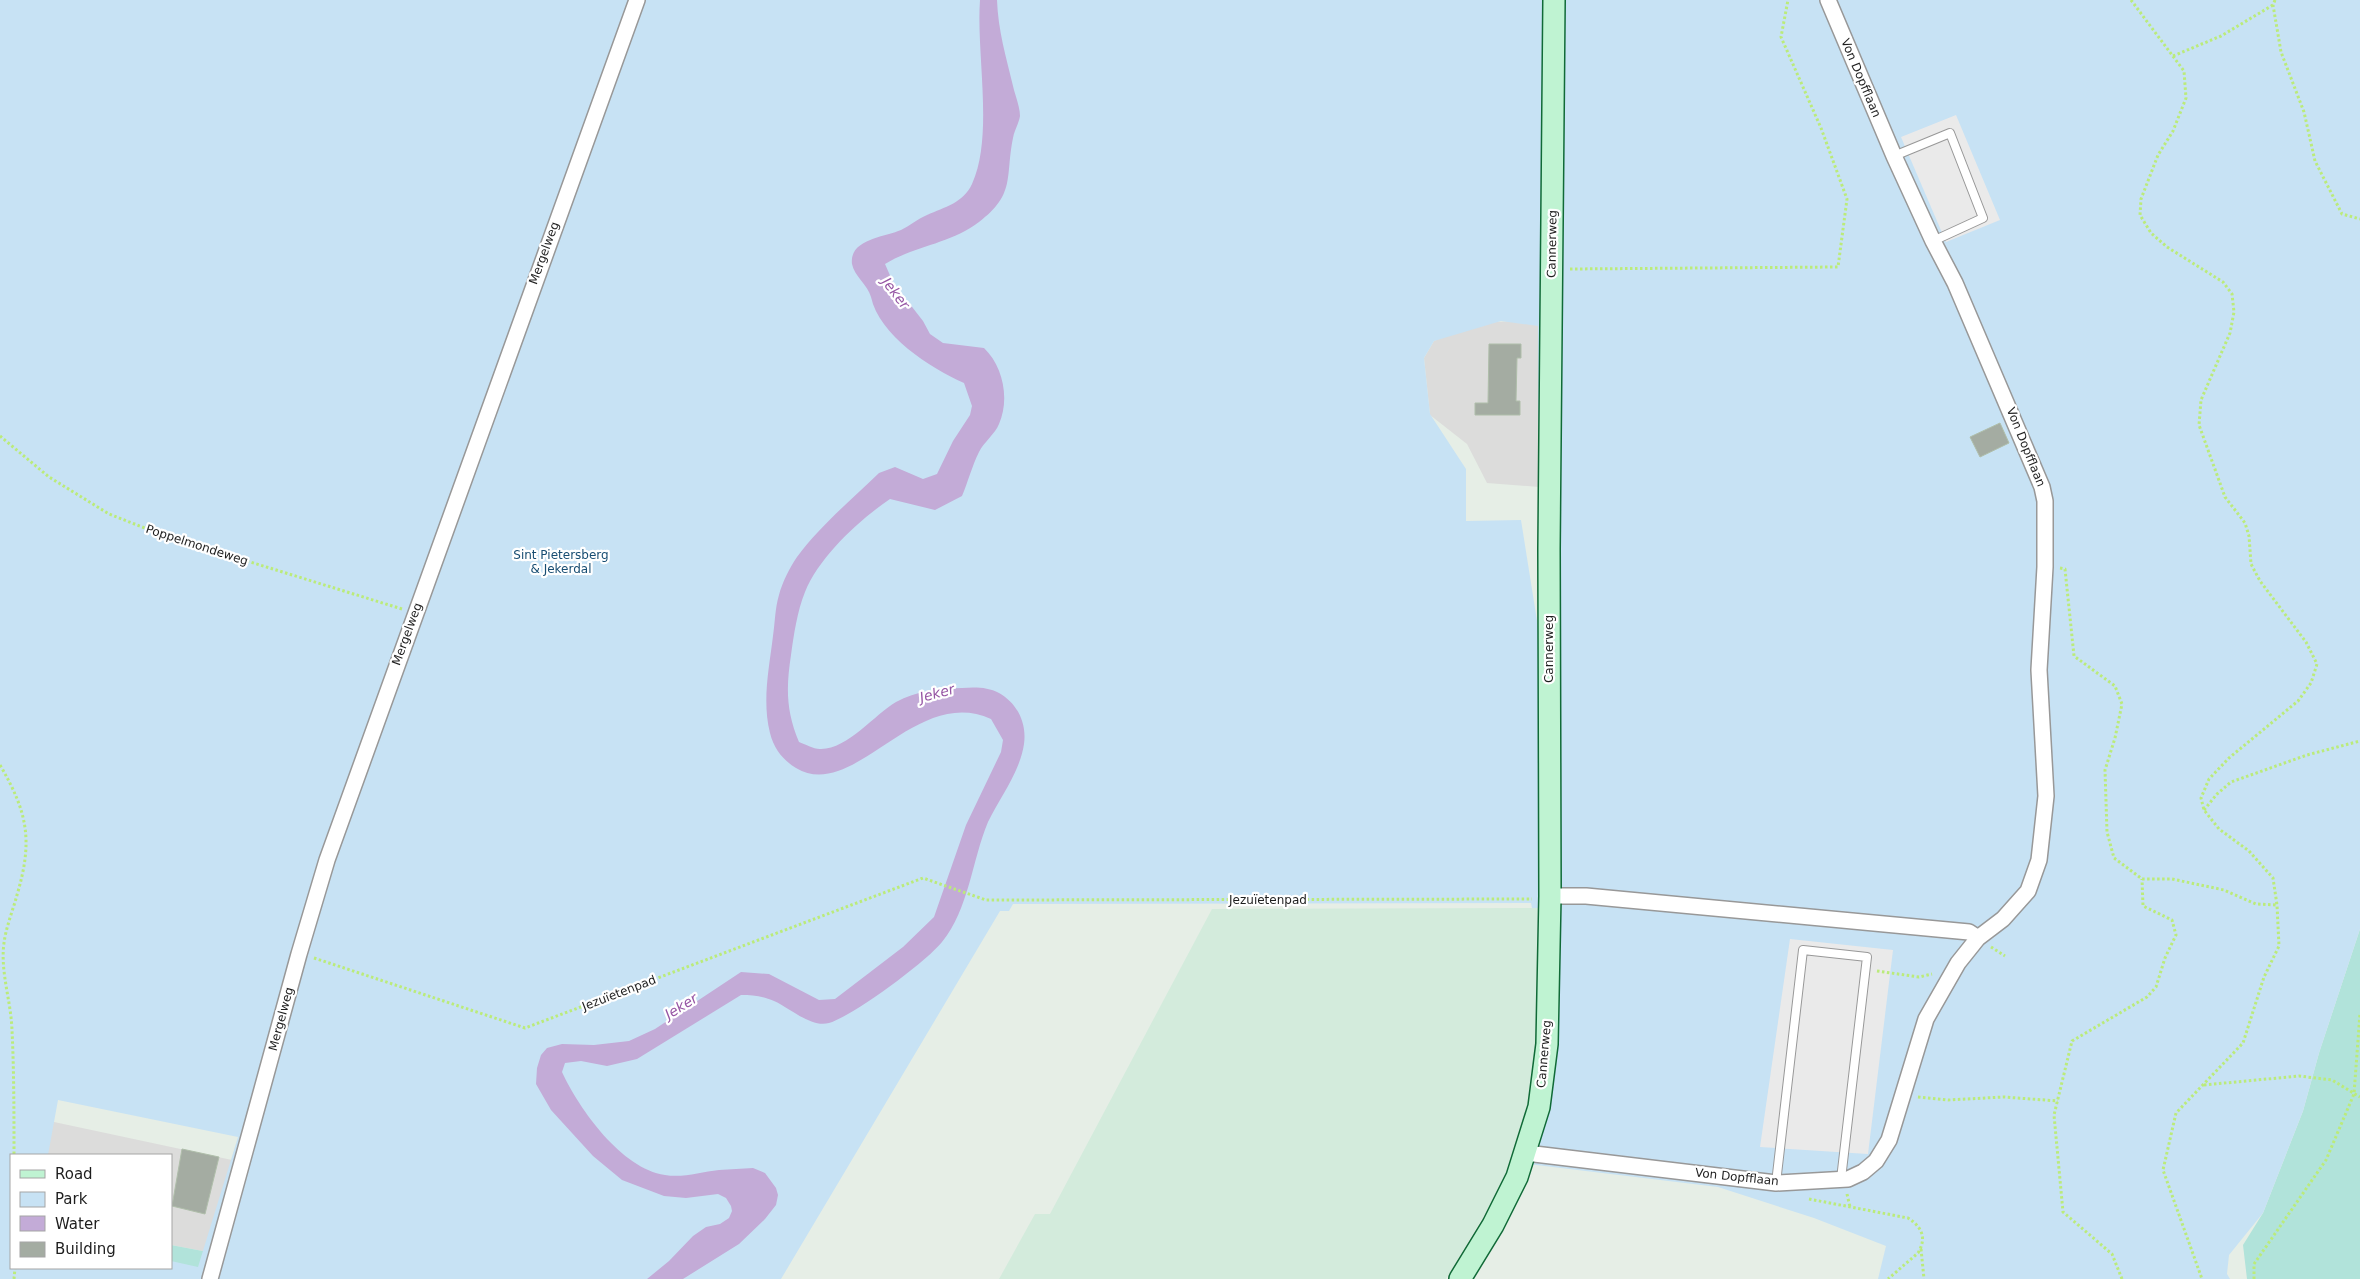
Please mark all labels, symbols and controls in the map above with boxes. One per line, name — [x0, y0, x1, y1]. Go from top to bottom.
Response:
street label: Von Dopfflaan — [1838, 37, 1884, 119]
street label: Cannerweg — [1544, 210, 1560, 278]
street label: Mergelweg — [526, 220, 562, 286]
water label: Jeker — [877, 272, 914, 313]
street label: Von Dopfflaan — [2004, 405, 2048, 489]
street label: Poppelmondeweg — [144, 522, 250, 568]
park label: Sint Pietersberg & Jekerdal — [513, 548, 609, 576]
street label: Mergelweg — [389, 601, 425, 667]
street label: Cannerweg — [1542, 615, 1556, 683]
water label: Jeker — [915, 680, 957, 706]
street label: Jezuïetenpad — [1228, 893, 1307, 907]
street label: Jezuïetenpad — [579, 973, 658, 1014]
street label: Mergelweg — [266, 986, 296, 1052]
water label: Jeker — [659, 989, 701, 1024]
street label: Cannerweg — [1534, 1019, 1554, 1089]
legend — [10, 1154, 172, 1269]
text: Road — [55, 1165, 93, 1183]
street label: Von Dopfflaan — [1694, 1166, 1780, 1188]
text: Park — [55, 1190, 88, 1208]
text: Water — [55, 1215, 100, 1233]
text: Building — [55, 1240, 116, 1258]

